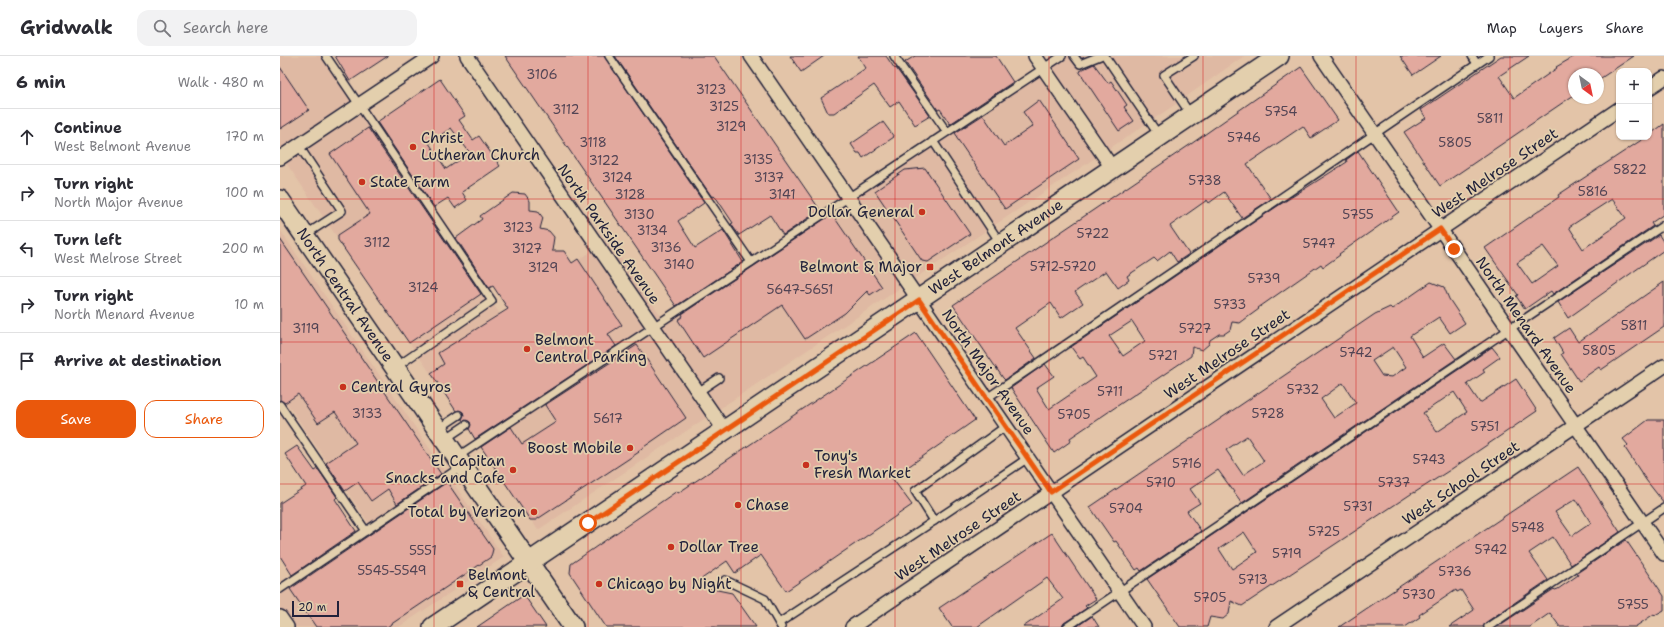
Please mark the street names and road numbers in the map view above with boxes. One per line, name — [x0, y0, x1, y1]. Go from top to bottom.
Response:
street label: West Melrose Street — [1428, 123, 1562, 223]
street label: North Parkside Avenue — [553, 160, 665, 308]
street label: West Belmont Avenue — [925, 195, 1067, 300]
street label: North Central Avenue — [292, 224, 398, 366]
street label: North Menard Avenue — [1471, 253, 1581, 397]
street label: West Melrose Street — [1160, 304, 1294, 404]
street label: North Major Avenue — [937, 305, 1039, 439]
street label: West School Street — [1398, 436, 1524, 530]
street label: West Melrose Street — [891, 486, 1025, 586]

